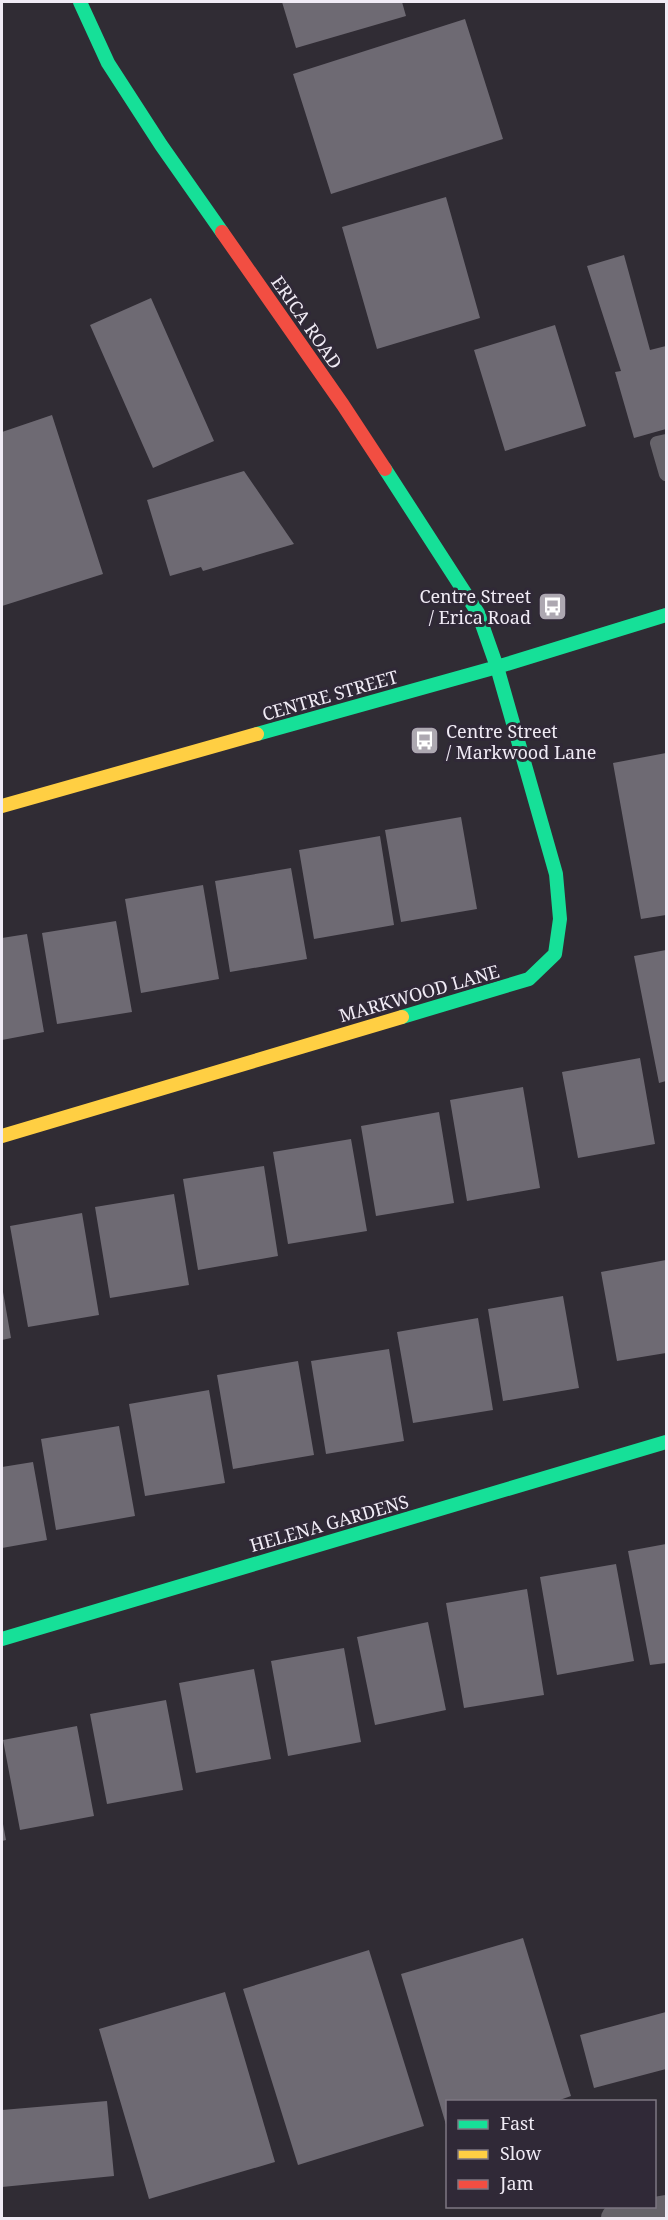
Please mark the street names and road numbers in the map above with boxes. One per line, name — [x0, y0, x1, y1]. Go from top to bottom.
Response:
street label: ERICA ROAD — [266, 271, 348, 373]
street label: CENTRE STREET — [259, 664, 401, 726]
street label: MARKWOOD LANE — [336, 959, 502, 1027]
street label: HELENA GARDENS — [247, 1489, 411, 1557]

